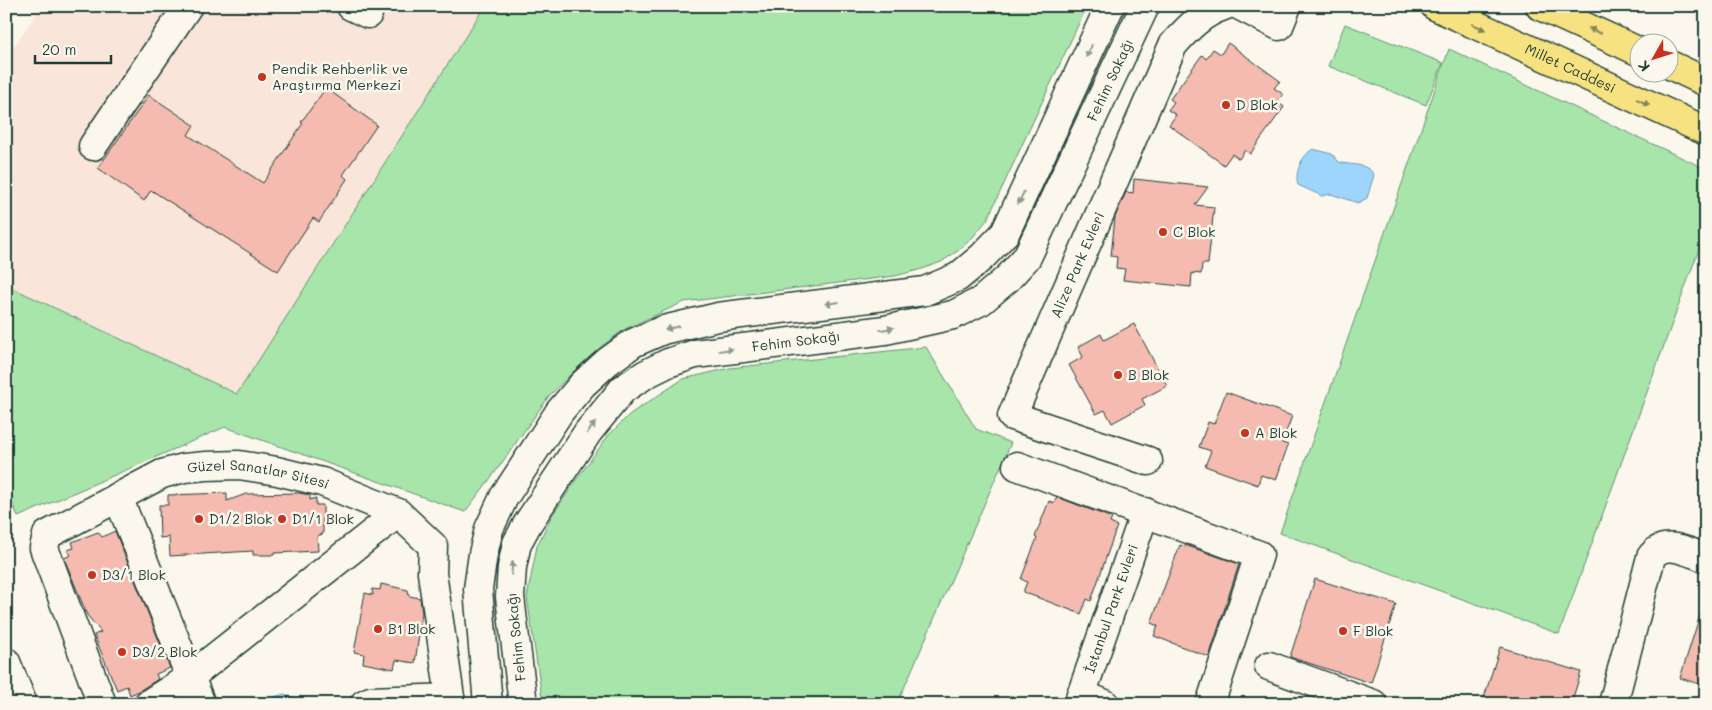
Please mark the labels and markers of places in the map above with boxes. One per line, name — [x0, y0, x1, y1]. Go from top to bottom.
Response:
place label: Pendik Rehberlik ve Araştırma Merkezi — [272, 59, 408, 94]
marker: Pendik Rehberlik ve Araştırma Merkezi — [256, 71, 268, 83]
place label: D Blok — [1236, 95, 1278, 114]
marker: D Blok — [1220, 99, 1232, 111]
place label: C Blok — [1173, 222, 1215, 241]
marker: C Blok — [1157, 226, 1169, 238]
place label: B Blok — [1128, 365, 1169, 384]
marker: B Blok — [1112, 369, 1124, 381]
place label: A Blok — [1255, 423, 1297, 442]
marker: A Blok — [1239, 427, 1251, 439]
place label: D1/2 Blok — [209, 509, 272, 528]
place label: D1/1 Blok — [292, 509, 354, 528]
marker: D1/2 Blok — [193, 513, 205, 525]
marker: D1/1 Blok — [276, 513, 288, 525]
place label: D3/1 Blok — [102, 565, 166, 584]
marker: D3/1 Blok — [86, 569, 98, 581]
place label: B1 Blok — [388, 619, 435, 638]
place label: F Blok — [1353, 621, 1393, 640]
marker: B1 Blok — [372, 623, 384, 635]
marker: F Blok — [1337, 625, 1349, 637]
place label: D3/2 Blok — [132, 642, 197, 661]
marker: D3/2 Blok — [116, 646, 128, 658]

